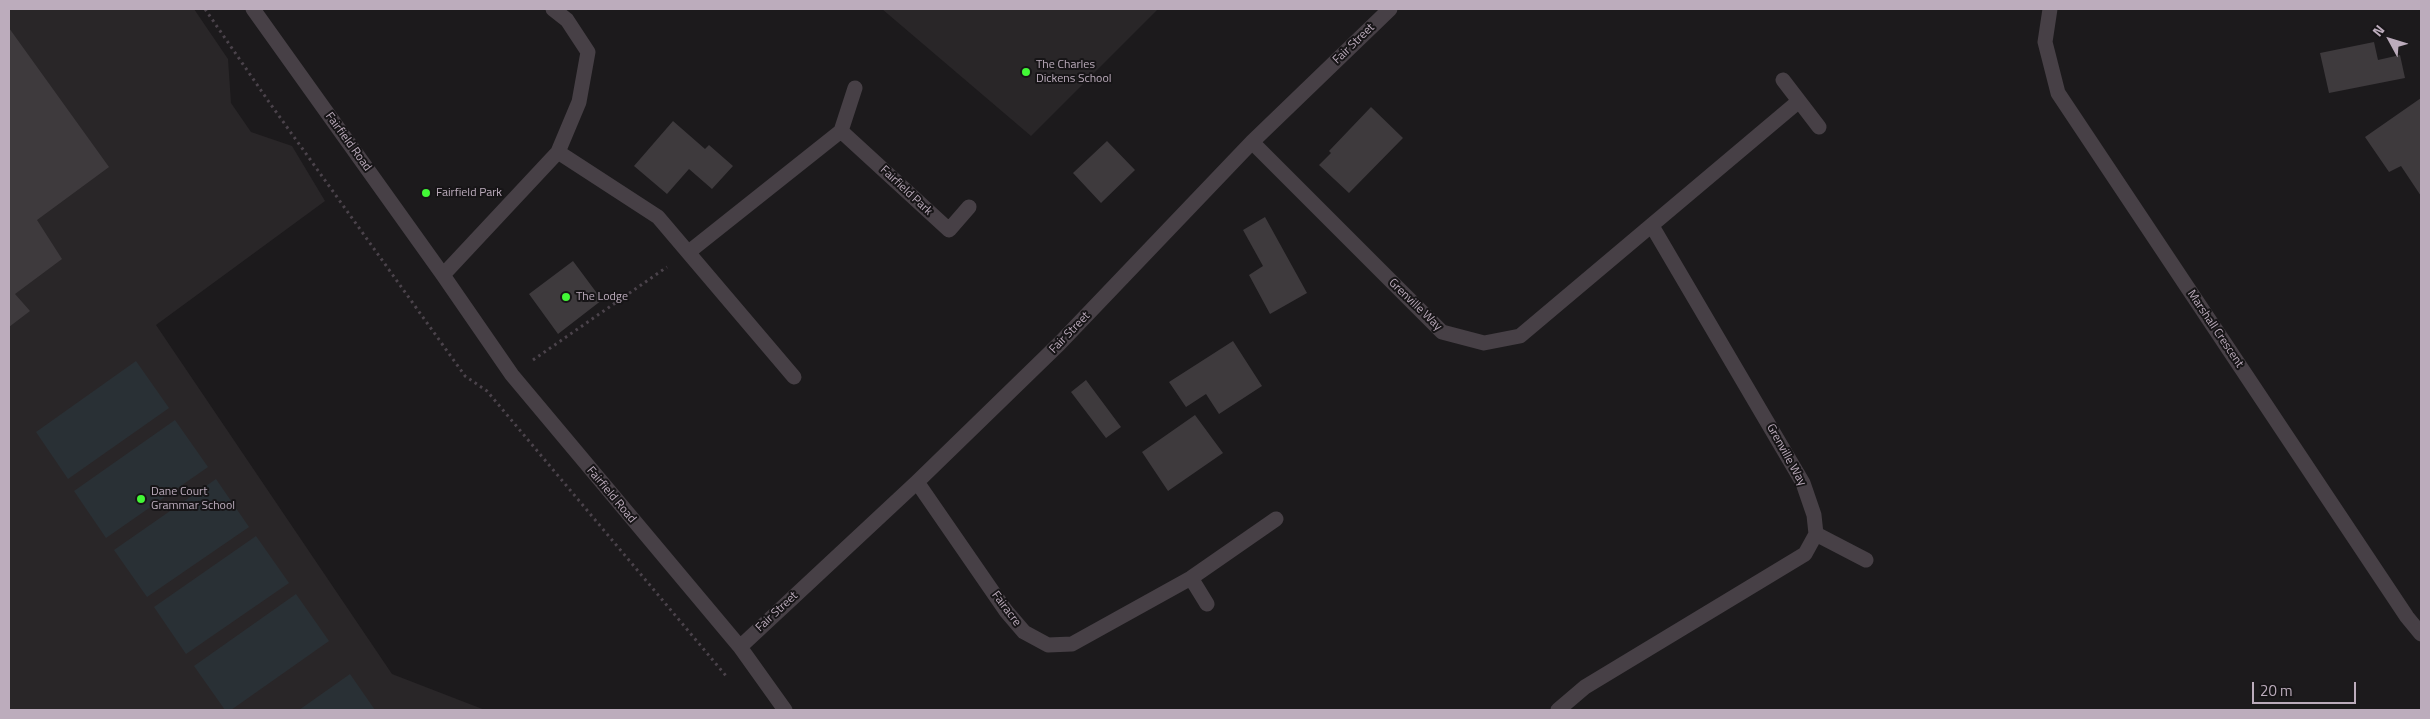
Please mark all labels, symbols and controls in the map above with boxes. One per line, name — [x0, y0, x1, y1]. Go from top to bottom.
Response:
north arrow — [2365, 15, 2415, 65]
text: N — [2367, 20, 2389, 41]
street label: Fair Street — [1330, 21, 1378, 67]
place label: The Charles Dickens School — [1036, 58, 1112, 86]
marker: The Charles Dickens School — [1020, 66, 1032, 78]
street label: Fairfield Road — [322, 110, 374, 174]
street label: Fairfield Park — [877, 163, 935, 219]
place label: Fairfield Park — [436, 186, 502, 200]
marker: Fairfield Park — [420, 187, 432, 199]
street label: Grenville Way — [1385, 276, 1445, 334]
street label: Marshall Crescent — [2184, 287, 2246, 371]
place label: The Lodge — [576, 290, 628, 304]
marker: The Lodge — [560, 291, 572, 303]
street label: Fair Street — [1047, 309, 1093, 357]
street label: Grenville Way — [1763, 421, 1809, 489]
street label: Fairfield Road — [583, 464, 639, 526]
place label: Dane Court Grammar School — [151, 485, 235, 513]
marker: Dane Court Grammar School — [135, 493, 147, 505]
street label: Fair Street — [753, 589, 801, 635]
street label: Fairacre — [988, 589, 1024, 629]
scale bar — [2255, 672, 2359, 704]
text: 20 m — [2260, 679, 2293, 702]

